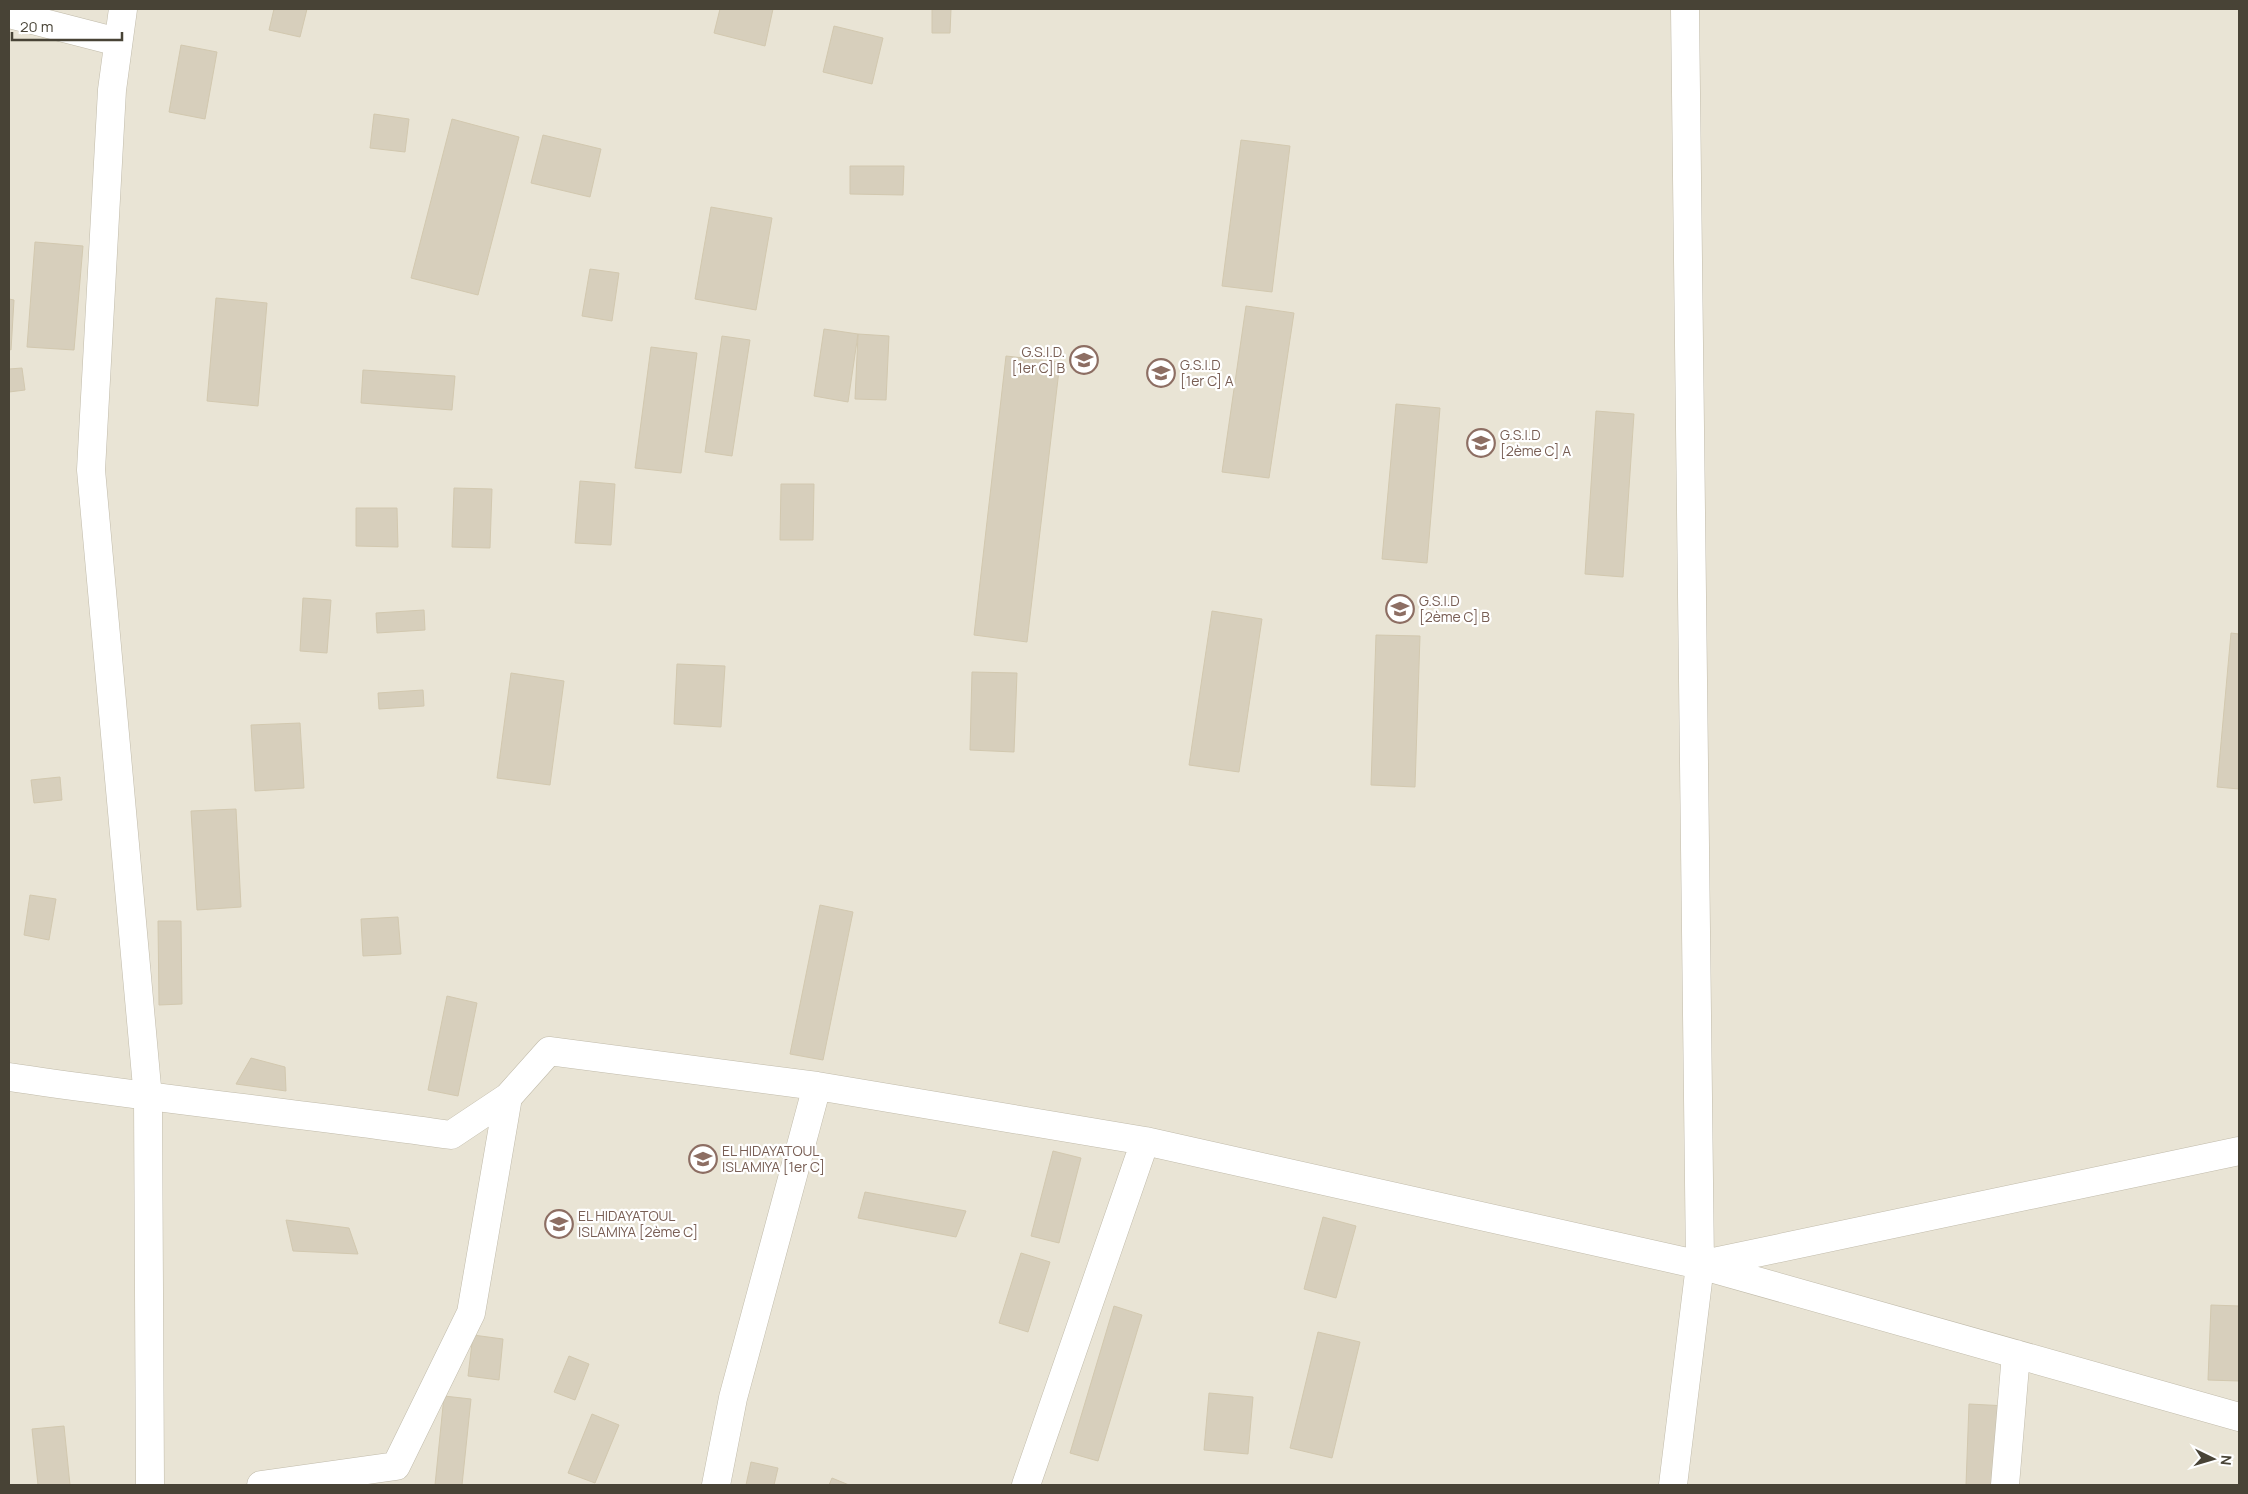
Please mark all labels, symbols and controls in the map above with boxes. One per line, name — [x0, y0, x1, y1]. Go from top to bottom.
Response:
scale bar — [12, 10, 122, 42]
text: 20 m — [20, 16, 53, 37]
place label: G.S.I.D. [1er C] B — [1012, 342, 1065, 377]
school or university icon: G.S.I.D. [1er C] B — [1069, 345, 1099, 375]
place label: G.S.I.D [1er C] A — [1180, 355, 1234, 390]
school or university icon: G.S.I.D [1er C] A — [1146, 358, 1176, 388]
place label: G.S.I.D [2ème C] A — [1500, 425, 1571, 460]
school or university icon: G.S.I.D [2ème C] A — [1466, 428, 1496, 458]
place label: G.S.I.D [2ème C] B — [1419, 591, 1490, 626]
school or university icon: G.S.I.D [2ème C] B — [1385, 594, 1415, 624]
place label: EL HIDAYATOUL ISLAMIYA [1er C] — [722, 1141, 825, 1176]
school or university icon: EL HIDAYATOUL ISLAMIYA [1er C] — [688, 1144, 718, 1174]
place label: EL HIDAYATOUL ISLAMIYA [2ème C] — [578, 1206, 698, 1241]
school or university icon: EL HIDAYATOUL ISLAMIYA [2ème C] — [544, 1209, 574, 1239]
north arrow — [2188, 1434, 2238, 1484]
text: N — [2217, 1454, 2236, 1466]

